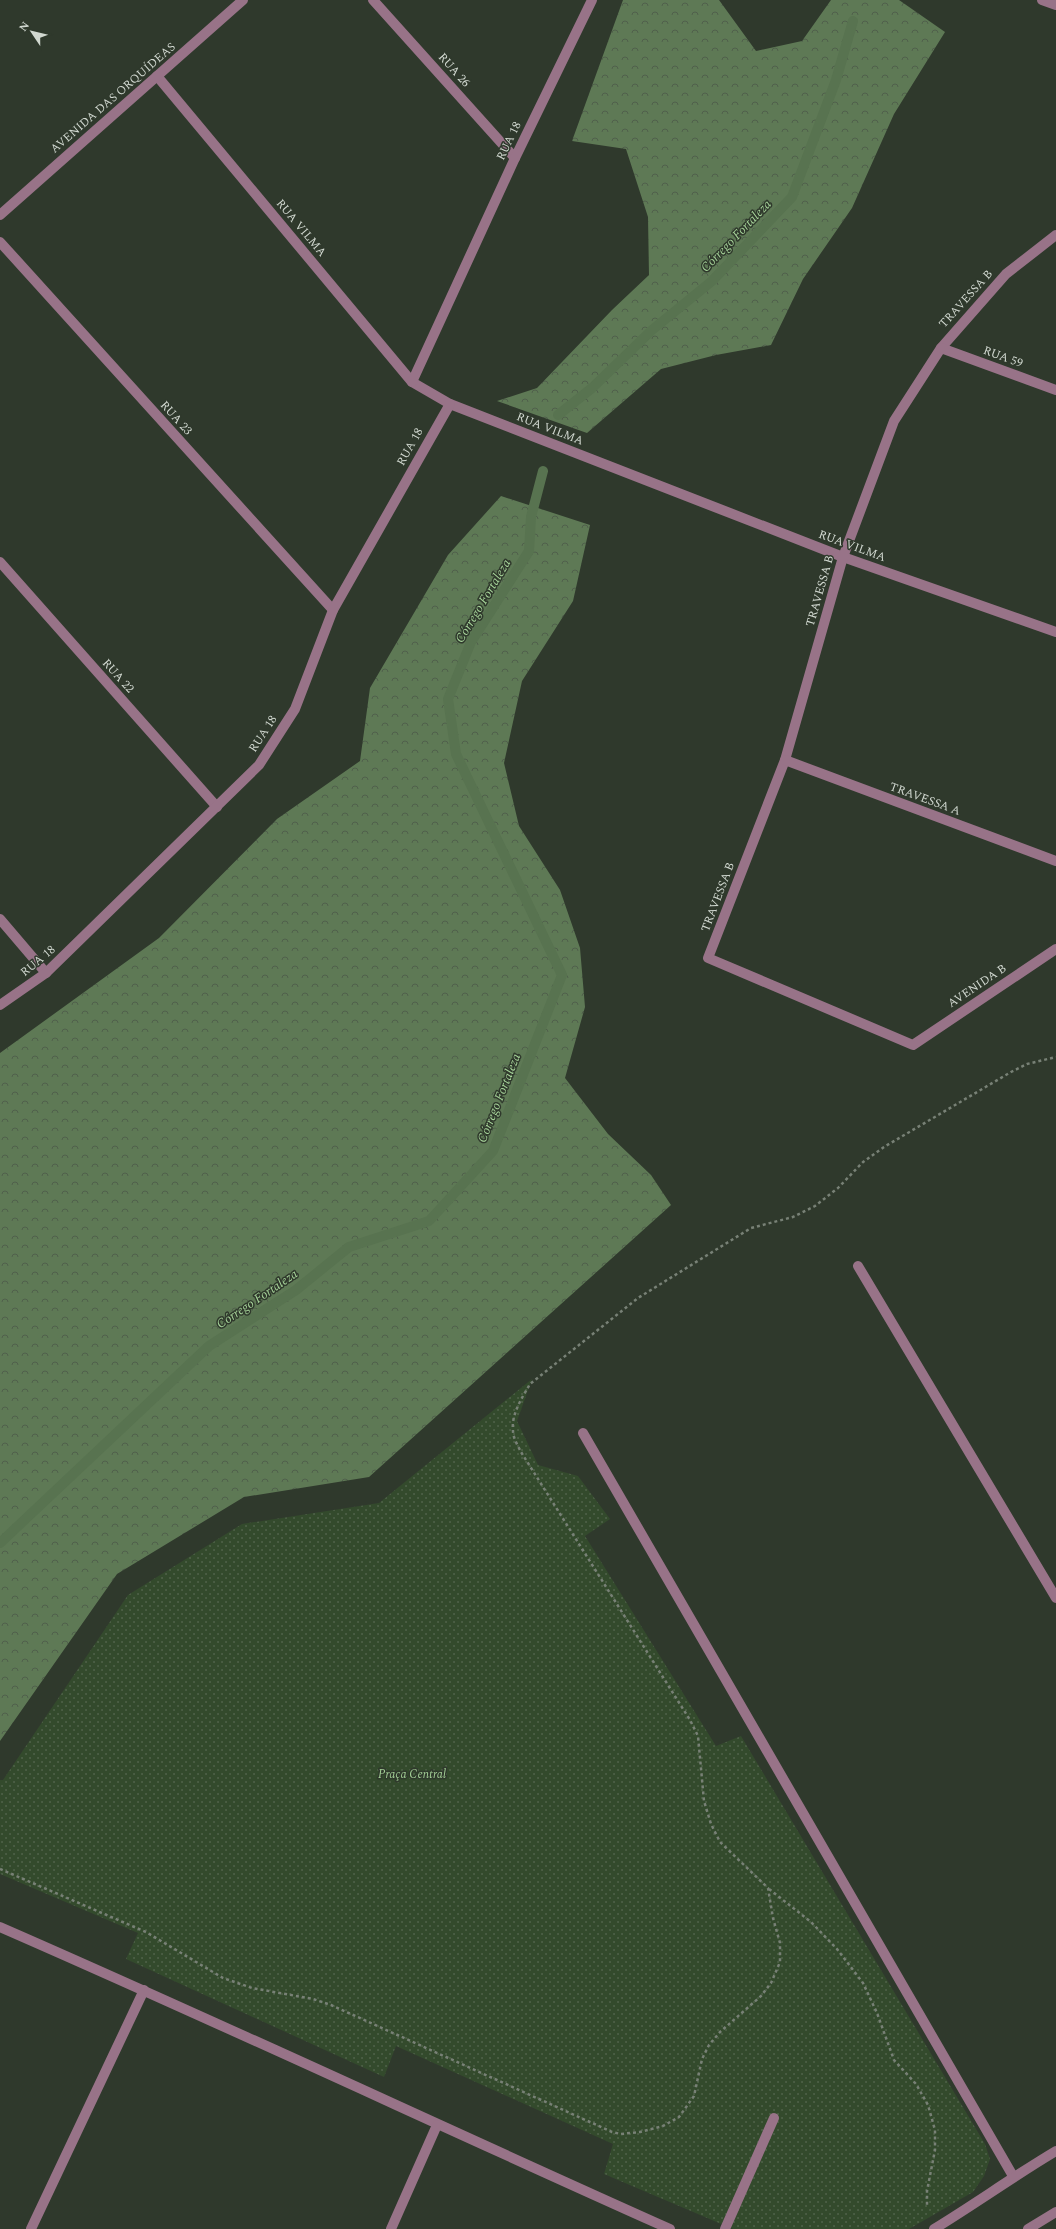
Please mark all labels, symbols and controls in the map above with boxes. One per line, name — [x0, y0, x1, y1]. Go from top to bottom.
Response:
north arrow — [12, 12, 52, 52]
text: N — [15, 18, 34, 35]
street label: AVENIDA DAS ORQUÍDEAS — [46, 38, 180, 158]
street label: RUA 26 — [433, 48, 475, 92]
street label: RUA 18 — [491, 118, 527, 164]
street label: RUA VILMA — [271, 195, 331, 261]
water label: Córrego Fortaleza — [696, 195, 776, 277]
street label: TRAVESSA B — [934, 265, 998, 333]
street label: RUA 59 — [981, 341, 1025, 373]
street label: RUA 23 — [155, 396, 197, 440]
street label: RUA VILMA — [514, 407, 586, 451]
street label: RUA 18 — [392, 424, 428, 470]
street label: RUA VILMA — [816, 525, 888, 567]
street label: TRAVESSA B — [801, 553, 839, 629]
water label: Córrego Fortaleza — [450, 555, 516, 647]
street label: RUA 22 — [97, 654, 139, 698]
street label: RUA 18 — [244, 712, 282, 756]
street label: TRAVESSA A — [887, 777, 963, 821]
street label: TRAVESSA B — [696, 859, 740, 935]
street label: RUA 18 — [16, 941, 60, 981]
street label: AVENIDA B — [944, 959, 1010, 1013]
water label: Córrego Fortaleza — [472, 1050, 526, 1146]
water label: Córrego Fortaleza — [212, 1264, 302, 1334]
park label: Praça Central — [378, 1765, 446, 1784]

